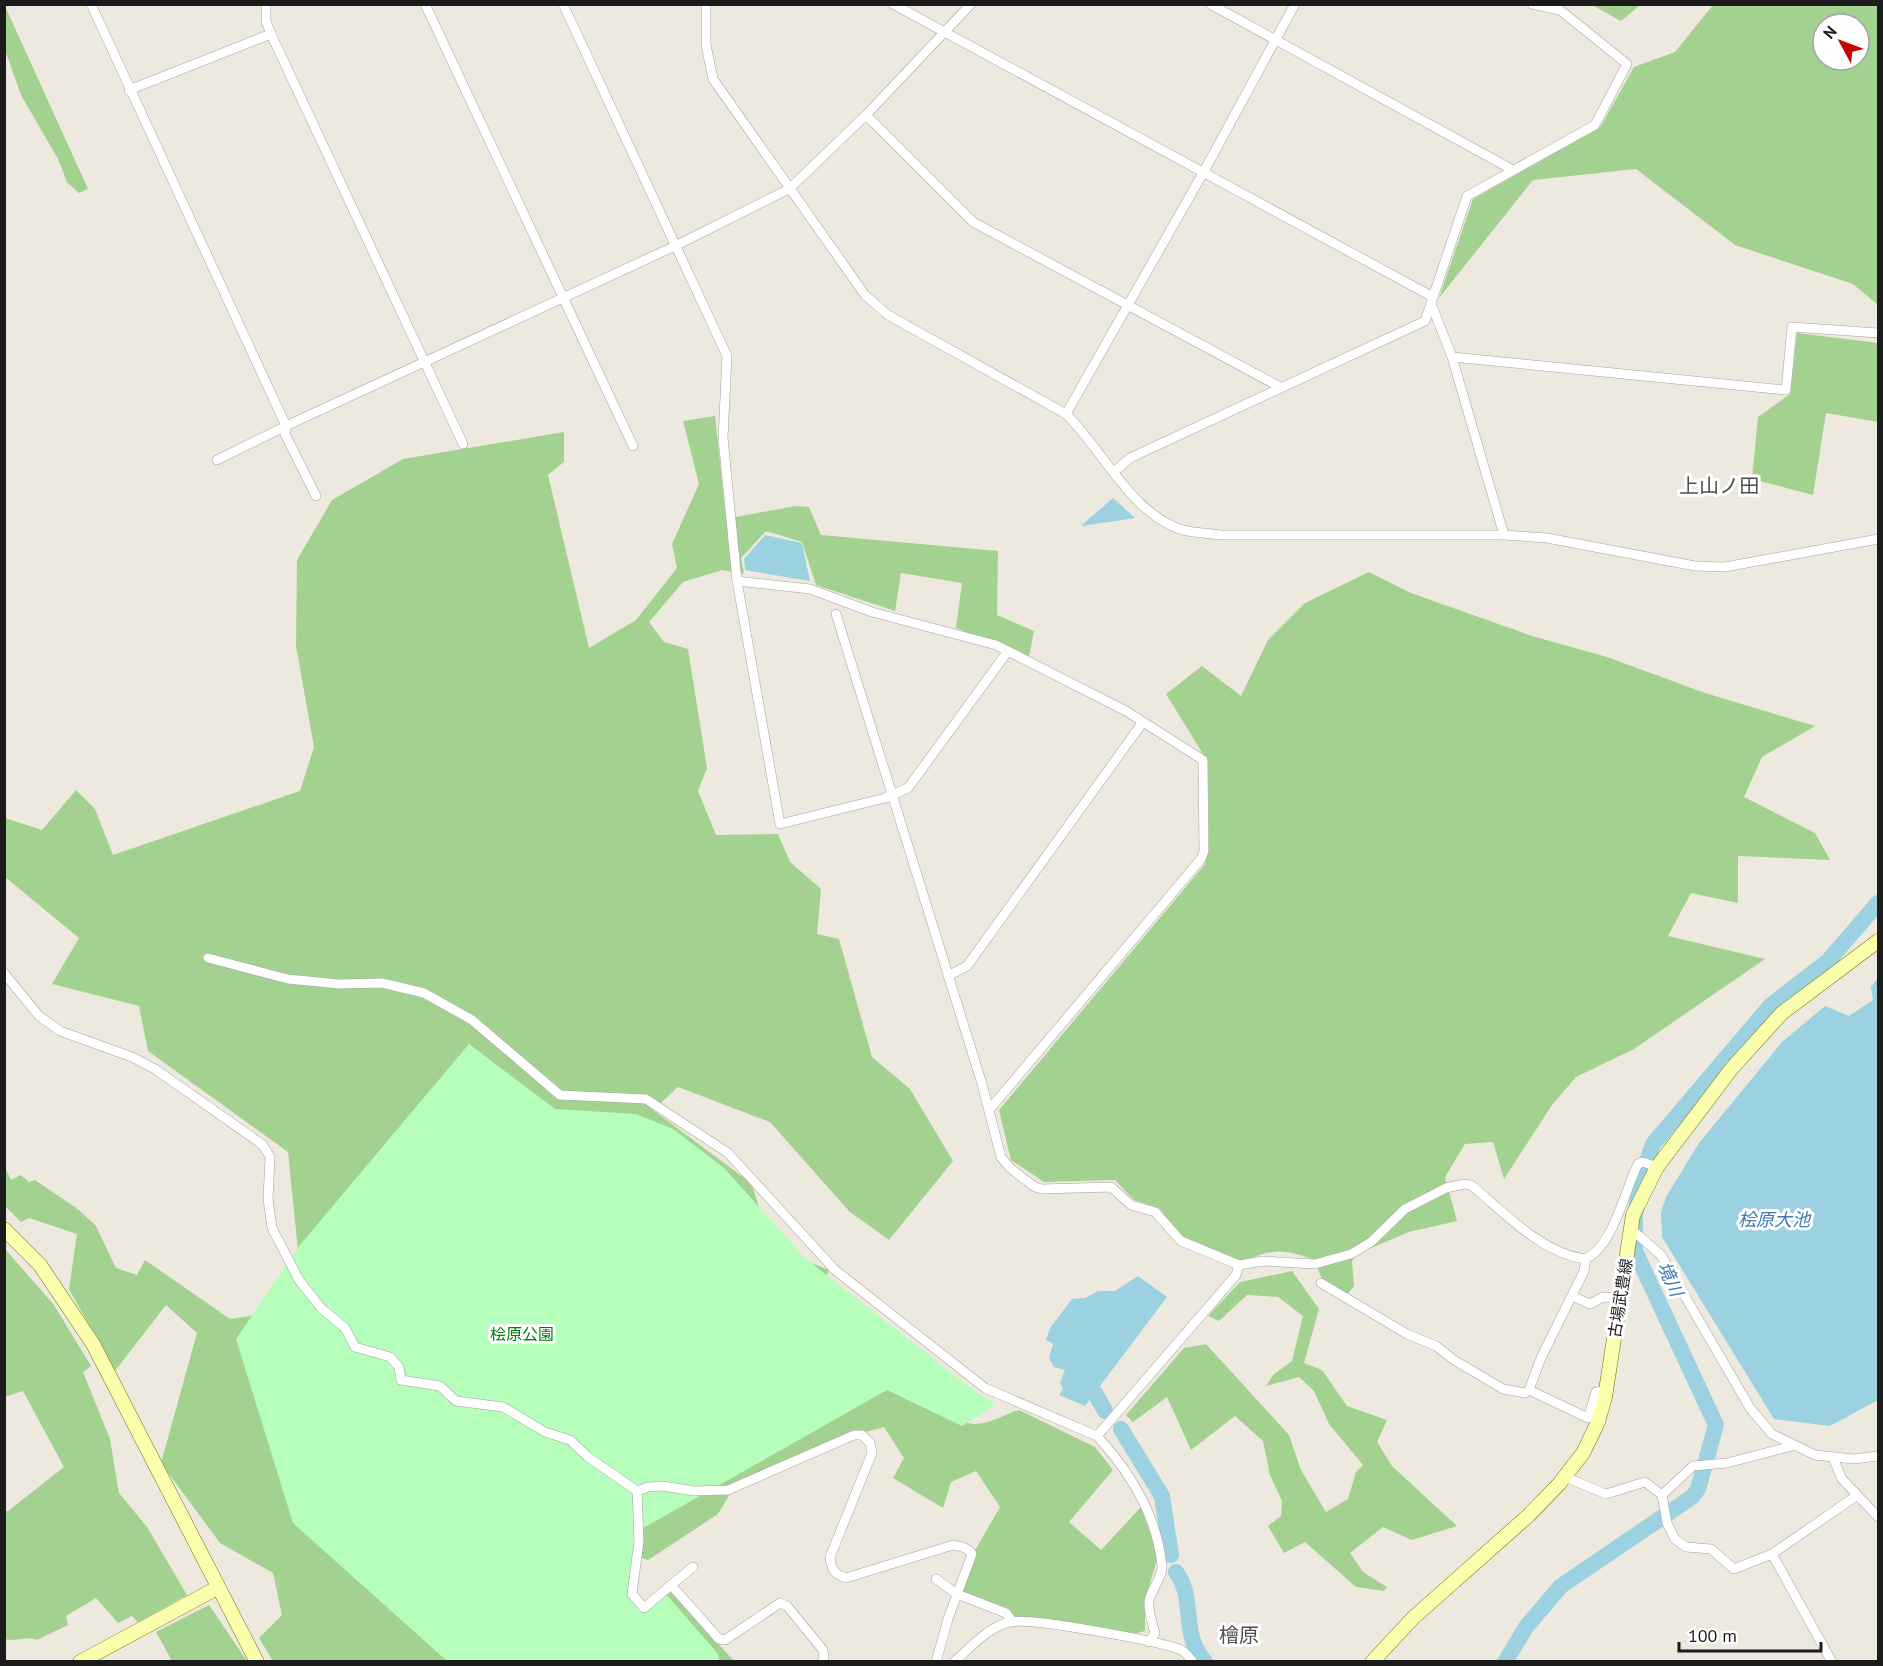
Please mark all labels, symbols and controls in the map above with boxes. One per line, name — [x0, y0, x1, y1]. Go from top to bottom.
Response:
north arrow — [1811, 12, 1871, 72]
text: N — [1819, 22, 1841, 43]
district label: 上山ノ田 — [1679, 473, 1759, 499]
water label: 桧原大池 — [1738, 1208, 1812, 1231]
street label: 古場武豊線 — [1604, 1257, 1636, 1339]
water label: 境川 — [1652, 1258, 1689, 1302]
park label: 桧原公園 — [490, 1324, 554, 1344]
scale bar — [1679, 1615, 1822, 1653]
district label: 檜原 — [1219, 1622, 1259, 1648]
text: 100 m — [1688, 1624, 1737, 1647]

